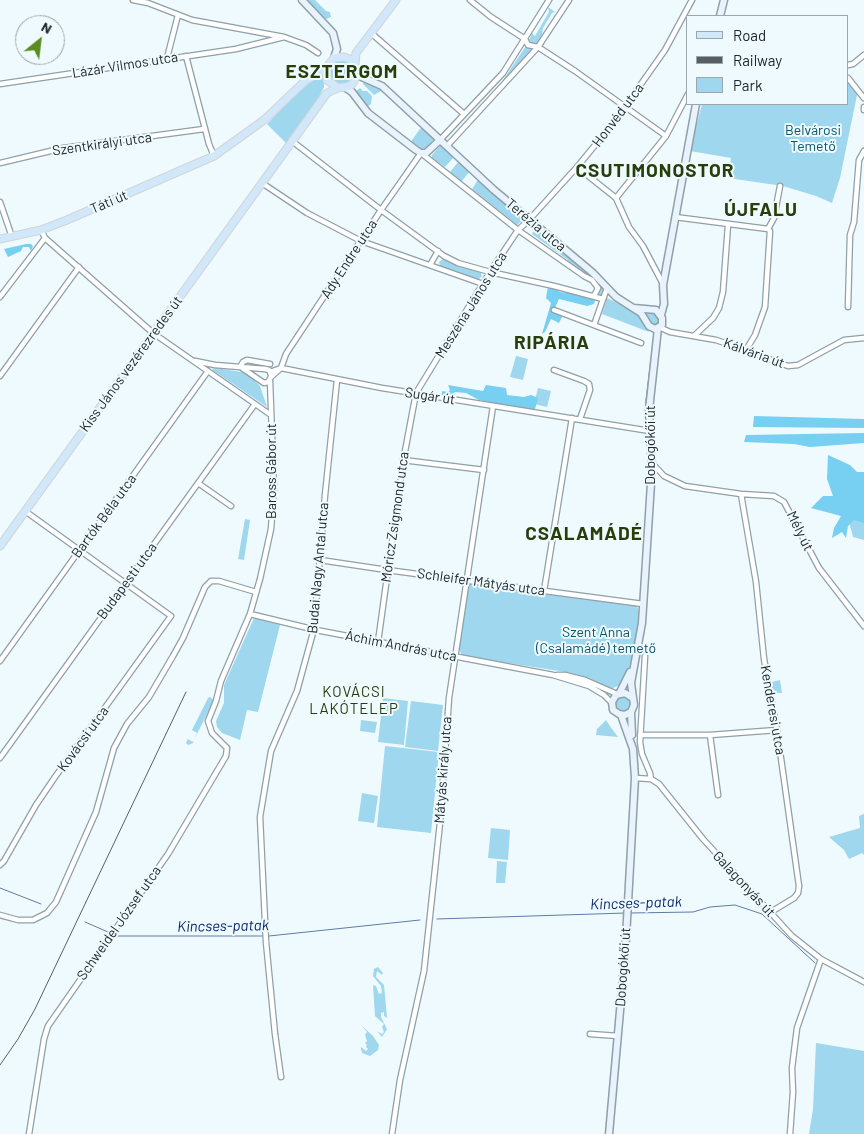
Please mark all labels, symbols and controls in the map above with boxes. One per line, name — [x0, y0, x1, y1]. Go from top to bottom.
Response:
north arrow — [15, 15, 65, 65]
legend — [686, 15, 849, 105]
text: N — [39, 18, 55, 37]
text: Road — [733, 26, 766, 44]
street label: Lázár Vilmos utca — [71, 48, 179, 82]
text: Railway — [733, 51, 782, 69]
district label: ESZTERGOM — [284, 61, 400, 83]
text: Park — [733, 76, 762, 94]
street label: Honvéd utca — [589, 80, 647, 150]
park label: Belvárosi Temető — [785, 122, 841, 154]
street label: Szentkirályi utca — [51, 129, 153, 159]
district label: CSUTIMONOSTOR — [574, 160, 736, 182]
street label: Táti út — [88, 187, 130, 217]
street label: Terézia utca — [502, 195, 570, 255]
district label: ÚJFALU — [723, 199, 799, 221]
street label: Ady Endre utca — [317, 216, 381, 302]
street label: Meszéna János utca — [432, 249, 510, 361]
street label: Kiss János vezérezredes út — [76, 293, 186, 435]
district label: RIPÁRIA — [513, 332, 591, 354]
street label: Kálvária út — [721, 334, 787, 372]
street label: Sugár út — [404, 384, 456, 408]
street label: Dobogókői út — [642, 405, 658, 485]
street label: Baross Gábor út — [263, 423, 279, 519]
street label: Móricz Zsigmond utca — [378, 451, 412, 583]
street label: Bartók Béla utca — [68, 471, 140, 561]
street label: Budai Nagy Antal utca — [304, 502, 332, 634]
street label: Mély út — [783, 508, 817, 554]
district label: CSALAMÁDÉ — [524, 523, 644, 545]
street label: Budapesti utca — [94, 539, 160, 623]
street label: Schleifer Mátyás utca — [416, 565, 546, 599]
park label: Szent Anna (Csalamádé) temető — [536, 624, 656, 656]
street label: Áchim András utca — [344, 627, 458, 665]
street label: Kenderesi utca — [757, 664, 789, 756]
district label: KOVÁCSI LAKÓTELEP — [308, 683, 400, 718]
street label: Kovácsi utca — [54, 703, 112, 775]
street label: Mátyás király utca — [431, 716, 455, 824]
street label: Galagonyás út — [709, 847, 779, 921]
street label: Schweidel József utca — [73, 863, 165, 983]
water label: Kincses-patak — [590, 892, 682, 914]
water label: Kincses-patak — [177, 916, 269, 936]
street label: Dobogókői út — [612, 927, 634, 1007]

